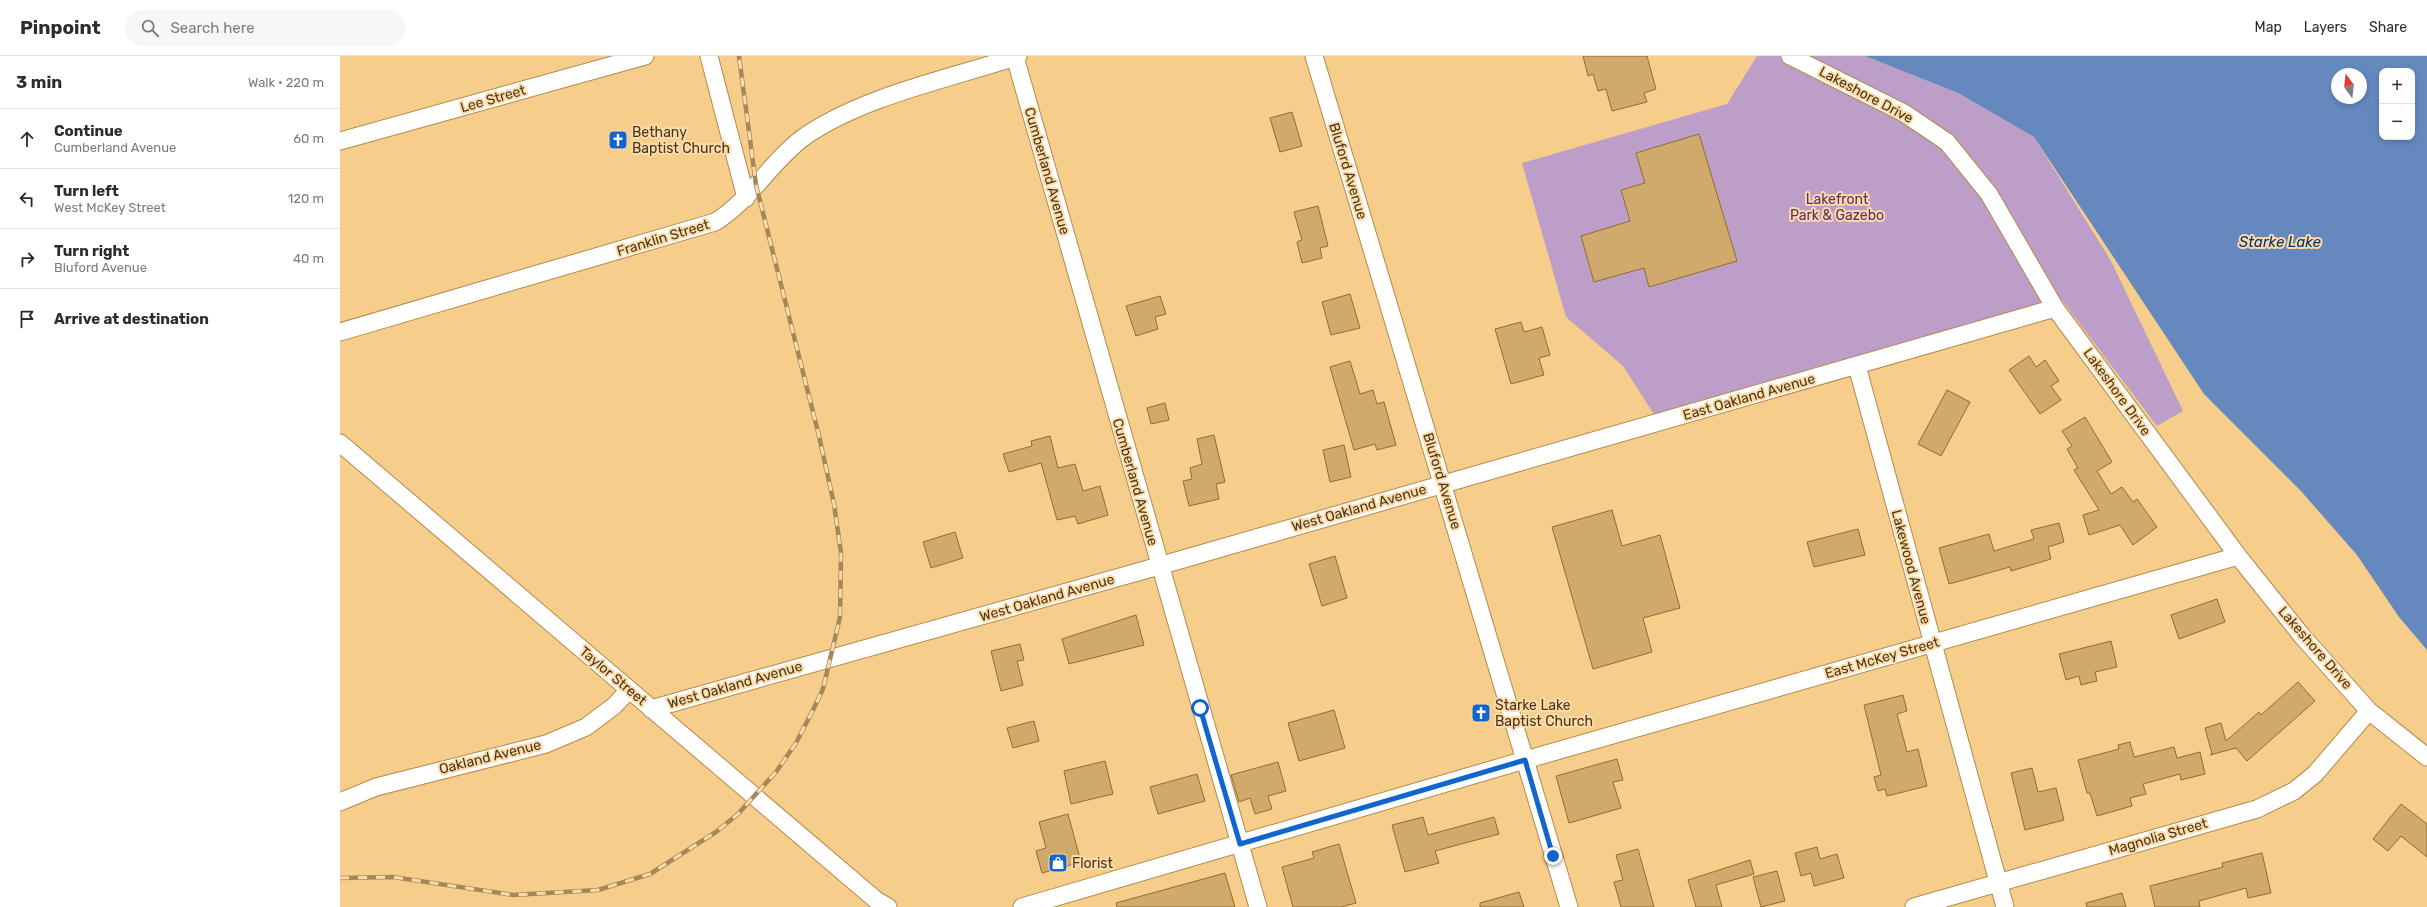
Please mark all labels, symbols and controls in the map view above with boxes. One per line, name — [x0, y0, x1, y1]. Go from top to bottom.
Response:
search box — [125, 10, 405, 46]
text: Pinpoint — [20, 16, 101, 39]
icon: search — [139, 17, 161, 39]
text: Search here — [171, 19, 255, 37]
text: Map — [2255, 19, 2282, 36]
text: Layers — [2304, 19, 2347, 36]
text: Share — [2369, 19, 2407, 36]
street label: Lakeshore Drive — [1816, 63, 1916, 127]
north arrow — [2331, 68, 2367, 104]
map controls — [2379, 68, 2415, 140]
button: + — [2379, 68, 2415, 104]
text: 3 min — [16, 72, 62, 92]
text: Walk · 220 m — [248, 75, 324, 90]
street label: Lee Street — [458, 81, 528, 116]
button: − — [2379, 104, 2415, 140]
street label: Cumberland Avenue — [1021, 105, 1073, 237]
street label: Bluford Avenue — [1325, 121, 1371, 221]
text: Continue — [54, 122, 123, 140]
place label: Bethany Baptist Church — [632, 124, 730, 157]
icon: ahead — [16, 128, 38, 150]
church icon: Bethany Baptist Church — [607, 129, 629, 151]
text: 60 m — [293, 131, 324, 146]
text: Cumberland Avenue — [54, 140, 176, 155]
text: Turn left — [54, 182, 119, 200]
icon: left — [16, 188, 38, 210]
text: 120 m — [288, 191, 324, 206]
park label: Lakefront Park & Gazebo — [1790, 191, 1884, 224]
text: West McKey Street — [54, 200, 166, 215]
street label: Franklin Street — [615, 216, 712, 260]
water label: Starke Lake — [2239, 233, 2322, 251]
text: Turn right — [54, 242, 129, 260]
icon: right — [16, 248, 38, 270]
text: 40 m — [293, 251, 324, 266]
text: Bluford Avenue — [54, 260, 147, 275]
icon: arrive — [16, 308, 38, 330]
text: Arrive at destination — [54, 310, 209, 328]
street label: Lakeshore Drive — [2080, 345, 2155, 439]
street label: East Oakland Avenue — [1681, 370, 1817, 424]
street label: Cumberland Avenue — [1109, 416, 1161, 548]
street label: Bluford Avenue — [1419, 431, 1465, 531]
street label: West Oakland Avenue — [1290, 481, 1428, 535]
street label: Lakewood Avenue — [1888, 508, 1934, 626]
street label: West Oakland Avenue — [978, 571, 1116, 625]
street label: Lakeshore Drive — [2274, 603, 2356, 693]
street label: East McKey Street — [1823, 633, 1942, 682]
street label: Taylor Street — [576, 643, 650, 709]
street label: West Oakland Avenue — [666, 658, 804, 712]
place label: Starke Lake Baptist Church — [1495, 697, 1593, 730]
route start — [1191, 699, 1209, 717]
church icon: Starke Lake Baptist Church — [1470, 702, 1492, 724]
street label: Oakland Avenue — [437, 736, 543, 778]
street label: Magnolia Street — [2107, 815, 2210, 859]
route end — [1544, 847, 1562, 865]
shop icon: Florist — [1047, 852, 1069, 874]
place label: Florist — [1072, 855, 1113, 872]

